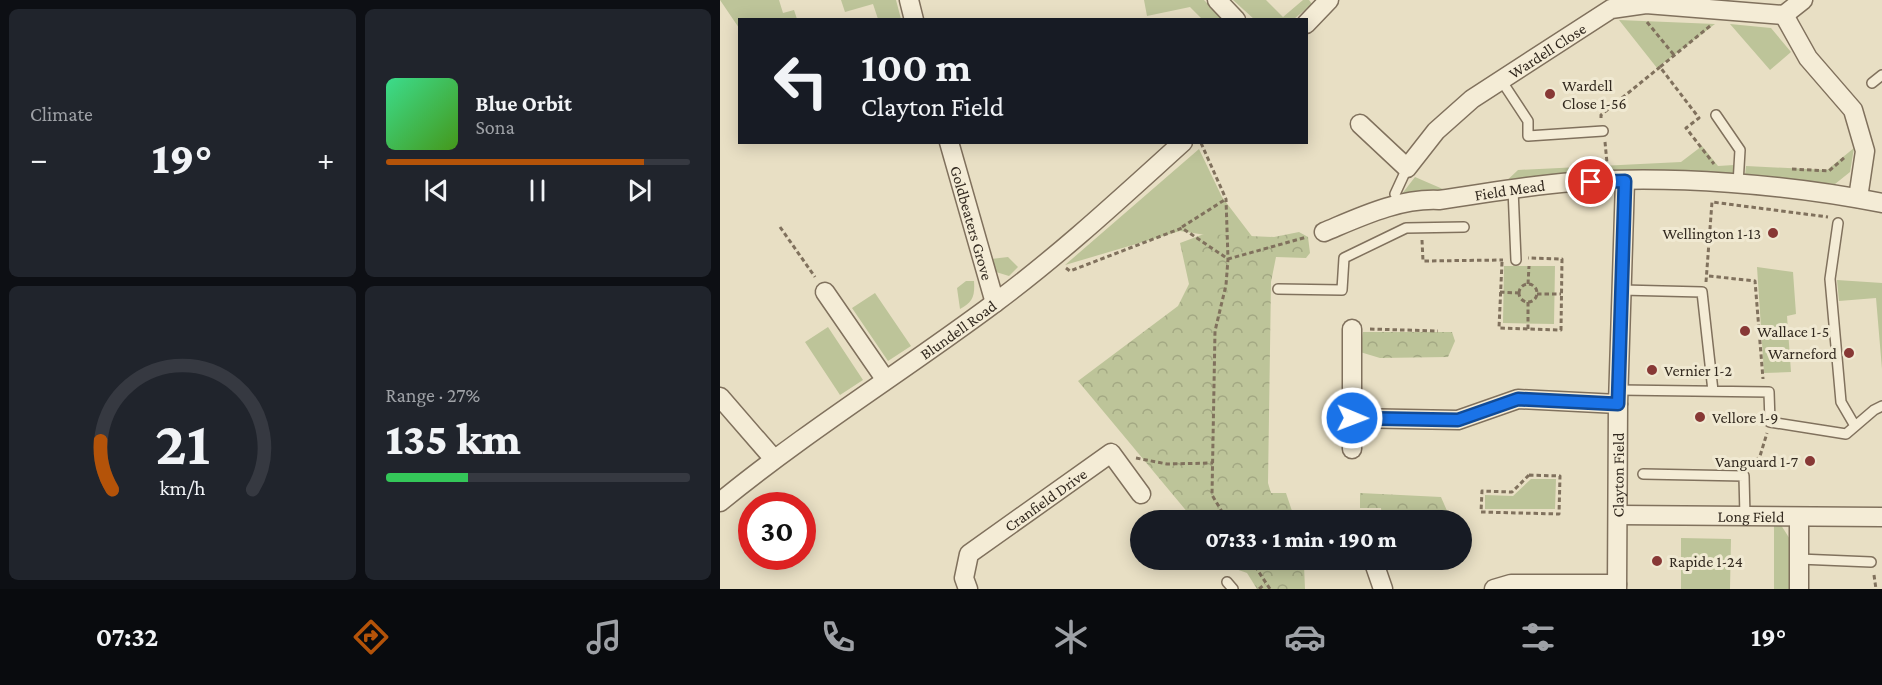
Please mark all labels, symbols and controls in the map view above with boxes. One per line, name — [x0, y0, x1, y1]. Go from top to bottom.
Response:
street label: Wardell Close — [1505, 19, 1589, 82]
icon: left — [762, 42, 840, 120]
text: 100 m — [861, 43, 971, 90]
place label: Wardell Close 1-56 — [1562, 77, 1627, 112]
marker: Wardell Close 1-56 — [1543, 87, 1557, 101]
text: Blue Orbit — [476, 91, 572, 116]
text: Clayton Field — [861, 92, 1004, 122]
text: Climate — [30, 103, 93, 125]
text: Sona — [476, 116, 515, 138]
text: 19° — [152, 133, 213, 183]
text: − — [30, 140, 47, 177]
text: + — [317, 140, 334, 177]
pin — [1565, 156, 1616, 207]
street label: Goldbeaters Grove — [948, 164, 996, 282]
icon: arrive — [1574, 165, 1607, 198]
icon: previous — [420, 174, 453, 207]
icon: pause — [521, 174, 554, 207]
icon: next — [623, 174, 656, 207]
street label: Field Mead — [1473, 176, 1546, 203]
place label: Wellington 1-13 — [1663, 225, 1761, 243]
marker: Wellington 1-13 — [1766, 226, 1780, 240]
street label: Blundell Road — [917, 296, 1000, 362]
place label: Wallace 1-5 — [1757, 323, 1829, 340]
marker: Wallace 1-5 — [1738, 324, 1752, 338]
place label: Warneford — [1768, 345, 1838, 362]
marker: Warneford — [1842, 346, 1856, 360]
place label: Vernier 1-2 — [1664, 362, 1733, 379]
marker: Vernier 1-2 — [1645, 363, 1659, 377]
text: Range · 27% — [386, 384, 480, 406]
position arrow — [1320, 386, 1384, 450]
text: 21 — [155, 408, 210, 477]
place label: Vellore 1-9 — [1712, 409, 1778, 426]
marker: Vellore 1-9 — [1693, 410, 1707, 424]
text: 135 km — [386, 414, 521, 464]
street label: Clayton Field — [1609, 432, 1627, 517]
place label: Vanguard 1-7 — [1715, 453, 1799, 471]
marker: Vanguard 1-7 — [1803, 454, 1817, 468]
street label: Cranfield Drive — [1001, 465, 1090, 535]
text: km/h — [159, 476, 206, 500]
speed limit sign: 30 — [738, 492, 816, 570]
street label: Long Field — [1717, 507, 1785, 525]
text: 07:33 · 1 min · 190 m — [1205, 527, 1397, 552]
place label: Rapide 1-24 — [1669, 553, 1743, 571]
marker: Rapide 1-24 — [1650, 554, 1664, 568]
icon: directions — [350, 616, 392, 658]
icon: music — [583, 616, 625, 658]
icon: phone — [817, 616, 859, 658]
icon: climate — [1050, 616, 1092, 658]
icon: car — [1284, 616, 1326, 658]
icon: filters — [1517, 616, 1559, 658]
text: 07:32 — [96, 622, 158, 652]
text: 19° — [1751, 622, 1786, 652]

